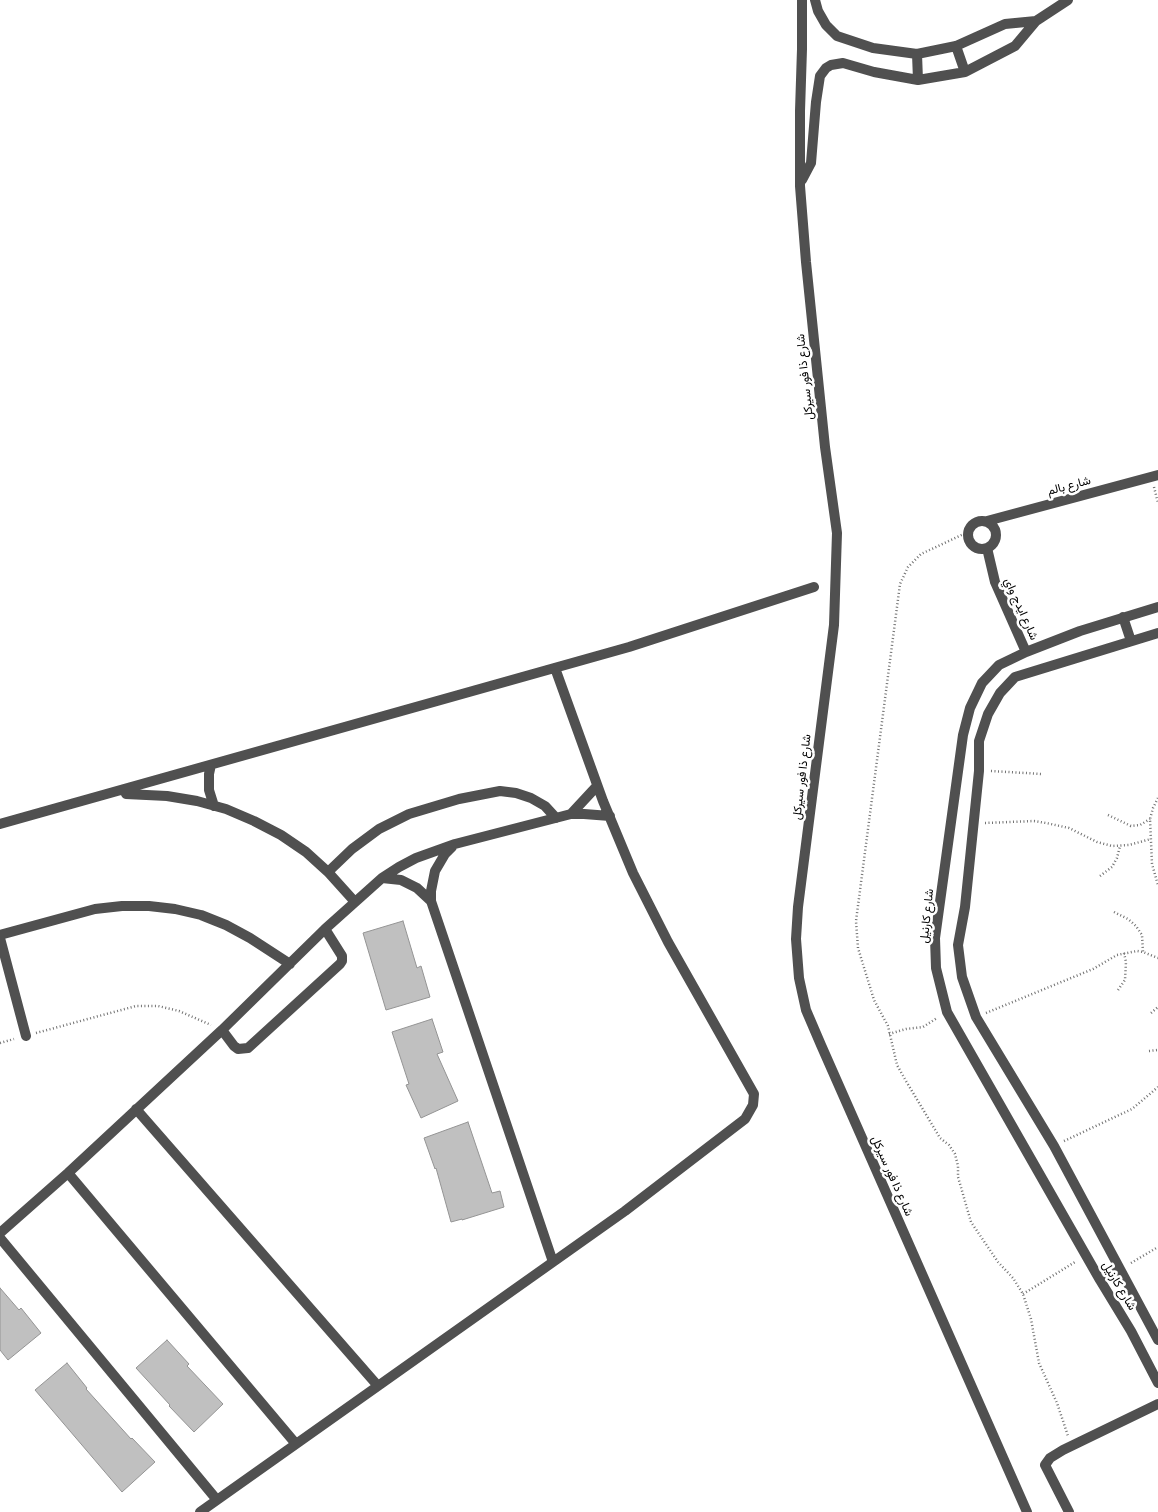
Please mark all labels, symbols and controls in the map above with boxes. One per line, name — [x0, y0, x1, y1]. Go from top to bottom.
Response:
street label: شارع ذا فور سيركل — [793, 333, 817, 421]
street label: شارع بالم — [1046, 473, 1092, 499]
street label: شارع ايدج واي — [1001, 576, 1041, 642]
street label: شارع ذا فور سيركل — [790, 733, 814, 821]
street label: شارع كارنيل — [917, 888, 937, 944]
street label: شارع ذا فور سيركل — [868, 1134, 916, 1218]
street label: شارع كارنيل — [1099, 1259, 1139, 1313]

